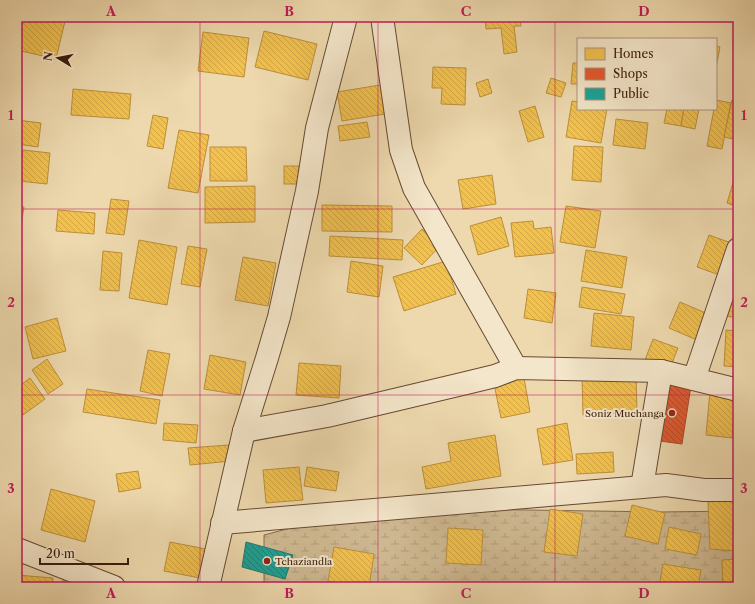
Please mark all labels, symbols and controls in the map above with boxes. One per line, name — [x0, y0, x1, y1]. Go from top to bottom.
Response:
text: A — [105, 3, 117, 19]
text: B — [284, 3, 294, 19]
text: C — [461, 3, 471, 19]
text: D — [638, 3, 650, 19]
north arrow — [38, 38, 78, 78]
legend — [577, 38, 717, 110]
text: Homes — [613, 46, 653, 61]
text: N — [40, 50, 56, 62]
text: Shops — [613, 66, 648, 81]
text: Public — [613, 86, 649, 101]
text: 1 — [8, 107, 14, 123]
text: 1 — [741, 107, 747, 123]
text: 2 — [7, 294, 15, 310]
text: 2 — [740, 294, 748, 310]
place label: Soniz Muchanga — [585, 407, 665, 420]
marker: Soniz Muchanga — [667, 408, 677, 418]
text: 3 — [7, 480, 15, 496]
text: 3 — [740, 480, 748, 496]
scale bar — [40, 540, 128, 566]
text: 20 m — [46, 546, 75, 561]
place label: Tchaziandla — [275, 555, 333, 568]
marker: Tchaziandla — [262, 556, 272, 566]
text: A — [105, 585, 117, 601]
text: B — [284, 585, 294, 601]
text: C — [461, 585, 471, 601]
text: D — [638, 585, 650, 601]

